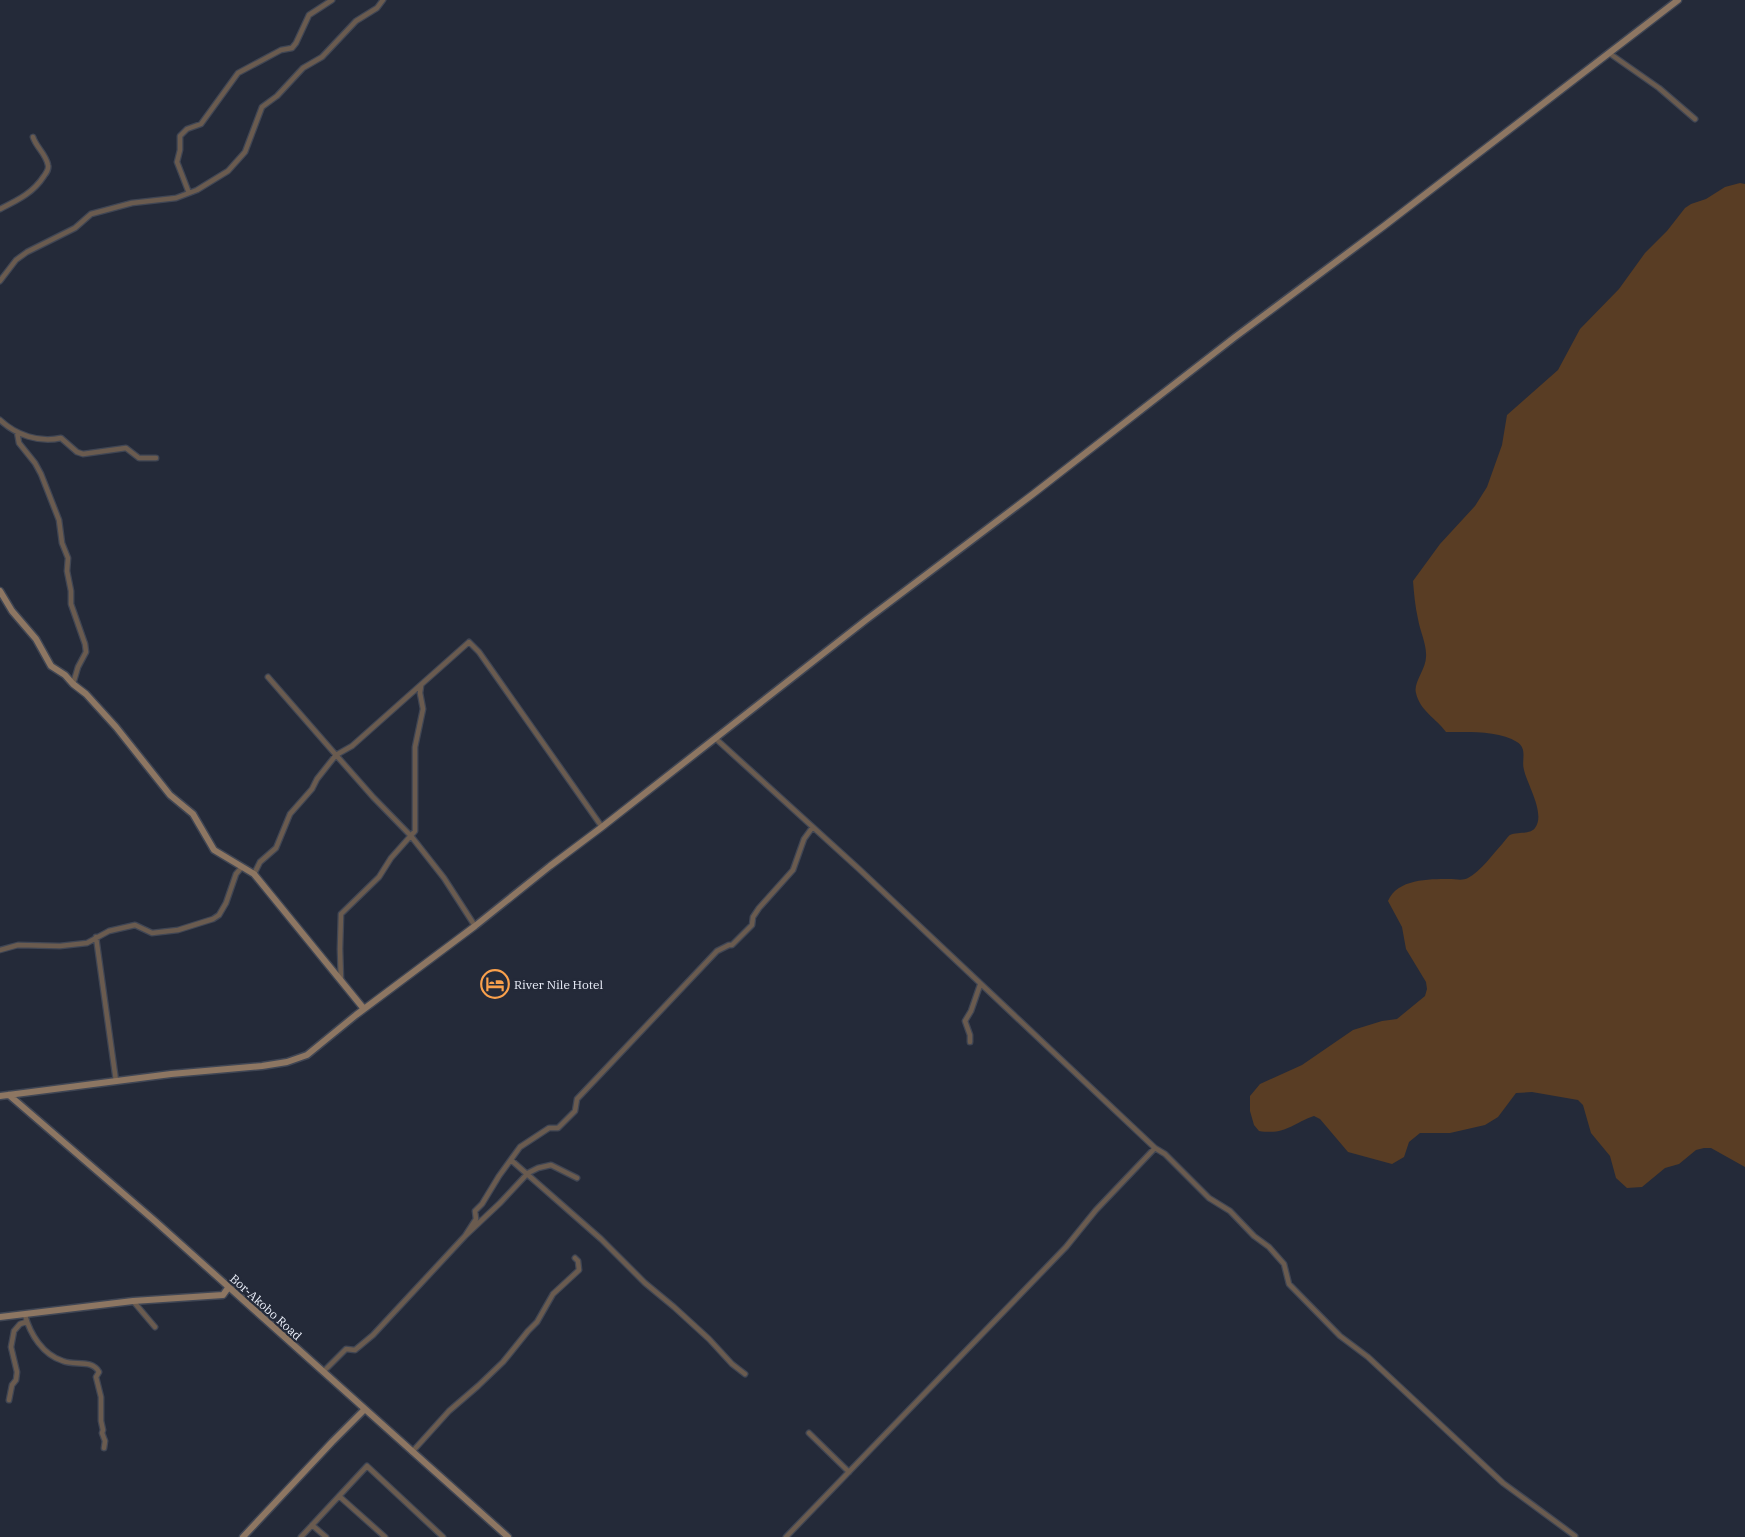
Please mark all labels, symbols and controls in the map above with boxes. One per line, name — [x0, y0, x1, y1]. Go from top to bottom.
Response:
hotel icon: River Nile Hotel — [480, 969, 510, 999]
place label: River Nile Hotel — [514, 977, 603, 992]
street label: Bor-Akobo Road — [227, 1271, 305, 1343]

